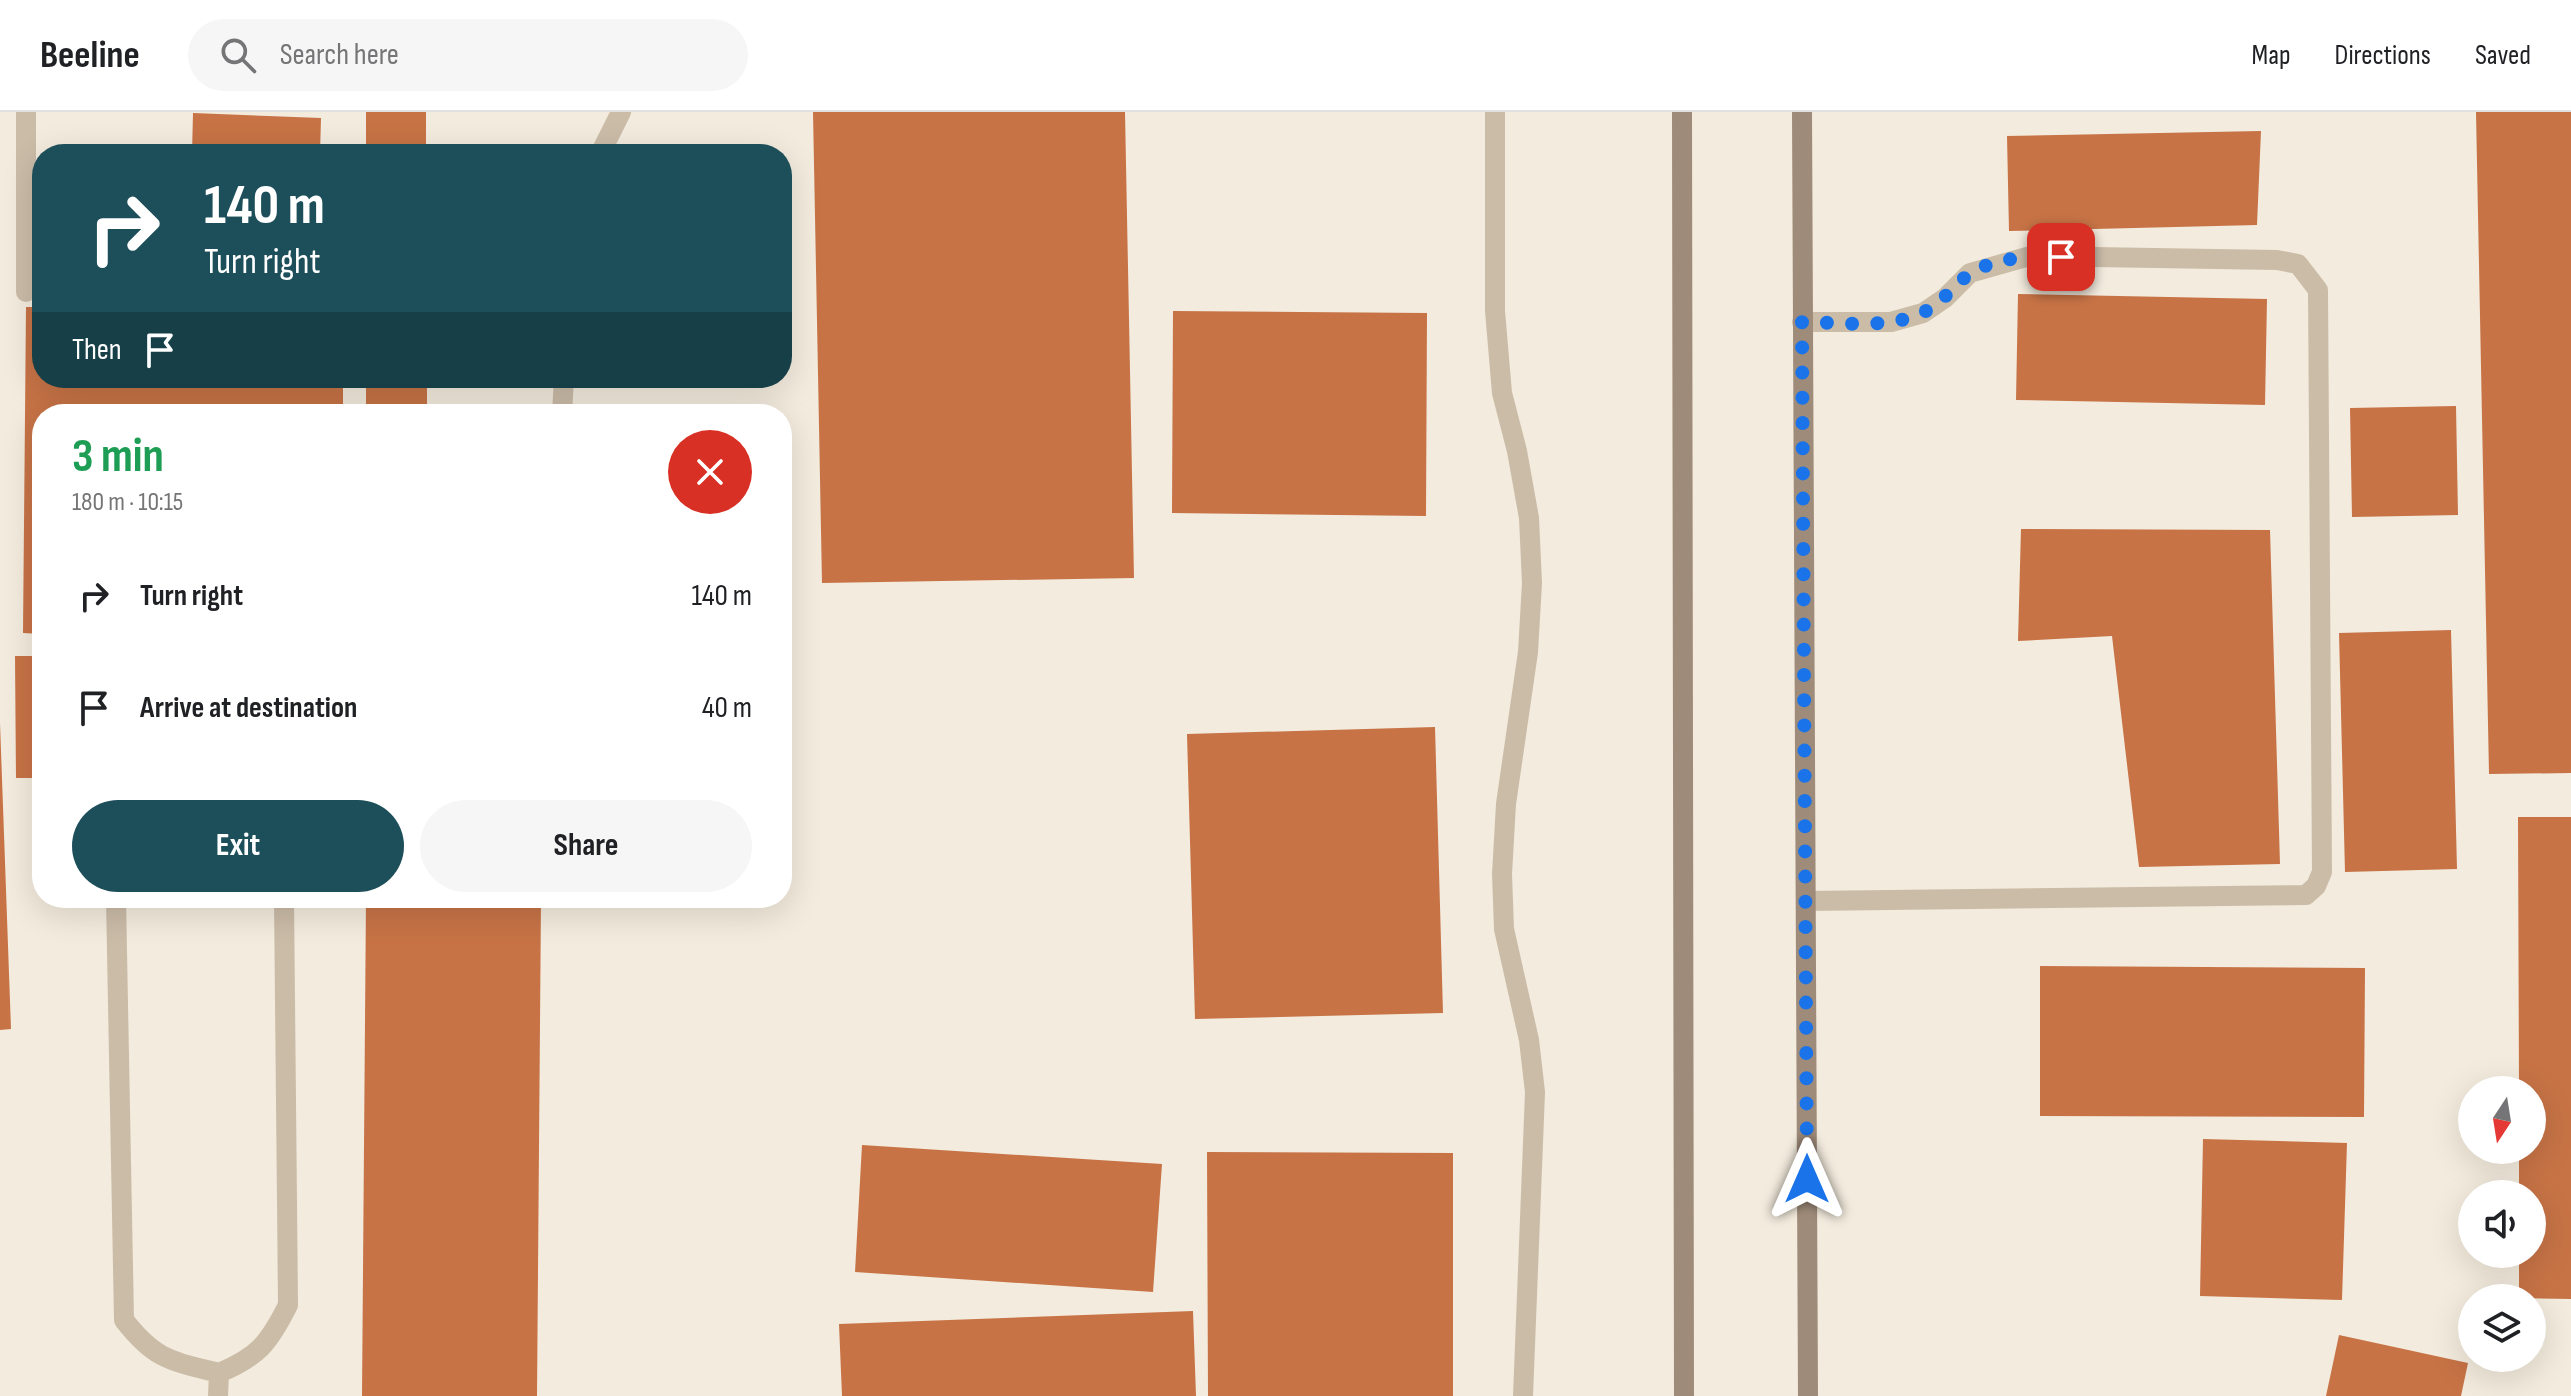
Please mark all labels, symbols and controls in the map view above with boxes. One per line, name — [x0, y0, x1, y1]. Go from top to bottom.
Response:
search box — [188, 19, 748, 91]
text: Beeline — [40, 33, 140, 78]
icon: search — [216, 33, 260, 77]
text: Search here — [280, 37, 399, 73]
text: Map — [2252, 39, 2291, 72]
text: Directions — [2335, 39, 2431, 72]
text: Saved — [2475, 39, 2531, 72]
text: 140 m — [204, 173, 325, 240]
icon: right — [72, 176, 176, 280]
pin — [2027, 223, 2095, 291]
icon: arrive — [2039, 235, 2083, 279]
text: Turn right — [204, 241, 321, 284]
icon: arrive — [138, 328, 182, 372]
text: Then — [72, 332, 122, 368]
text: 3 min — [72, 428, 164, 485]
button: close — [668, 430, 752, 514]
text: 180 m · 10:15 — [72, 487, 183, 518]
icon: right — [72, 574, 116, 618]
text: Turn right — [140, 578, 243, 614]
text: 140 m — [692, 578, 752, 614]
icon: arrive — [72, 686, 116, 730]
text: Arrive at destination — [140, 690, 357, 726]
text: 40 m — [702, 690, 752, 726]
button: Exit — [72, 800, 404, 892]
button: Share — [420, 800, 752, 892]
north arrow — [2458, 1076, 2546, 1164]
map controls — [2458, 1076, 2546, 1372]
position arrow — [1765, 1137, 1849, 1221]
button: sound — [2458, 1180, 2546, 1268]
button: layers — [2458, 1284, 2546, 1372]

